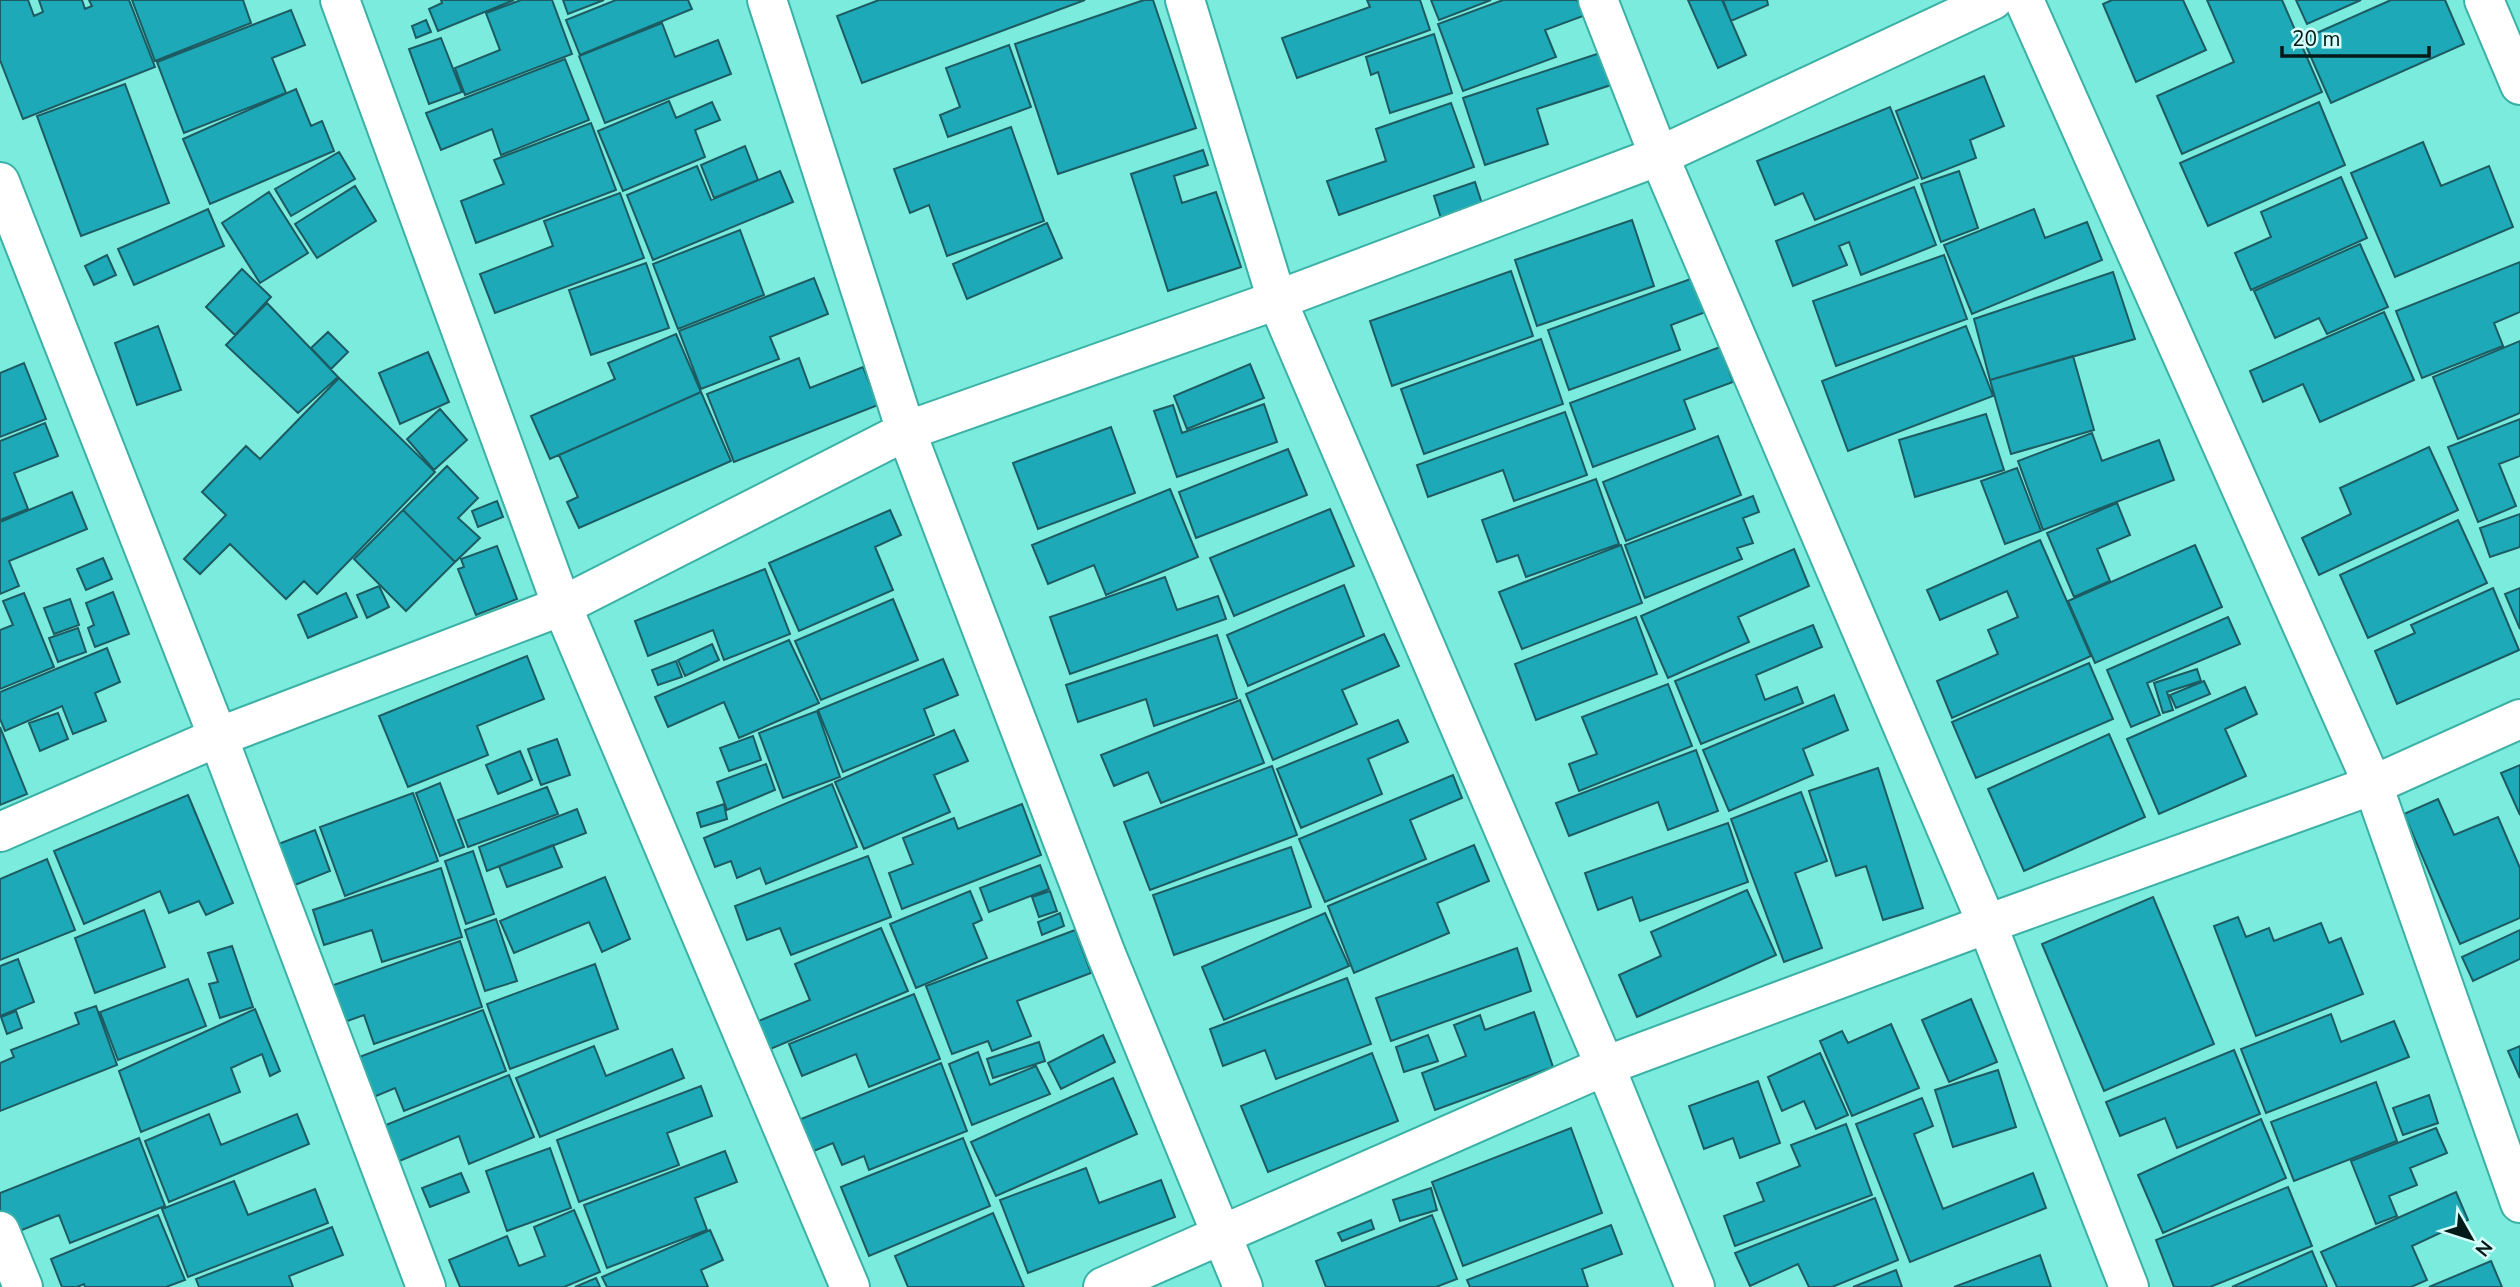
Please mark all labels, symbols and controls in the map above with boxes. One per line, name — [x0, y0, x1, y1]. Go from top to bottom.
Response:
scale bar — [2282, 14, 2429, 58]
text: 20 m — [2292, 25, 2341, 53]
north arrow — [2436, 1203, 2506, 1273]
text: N — [2469, 1234, 2498, 1262]

